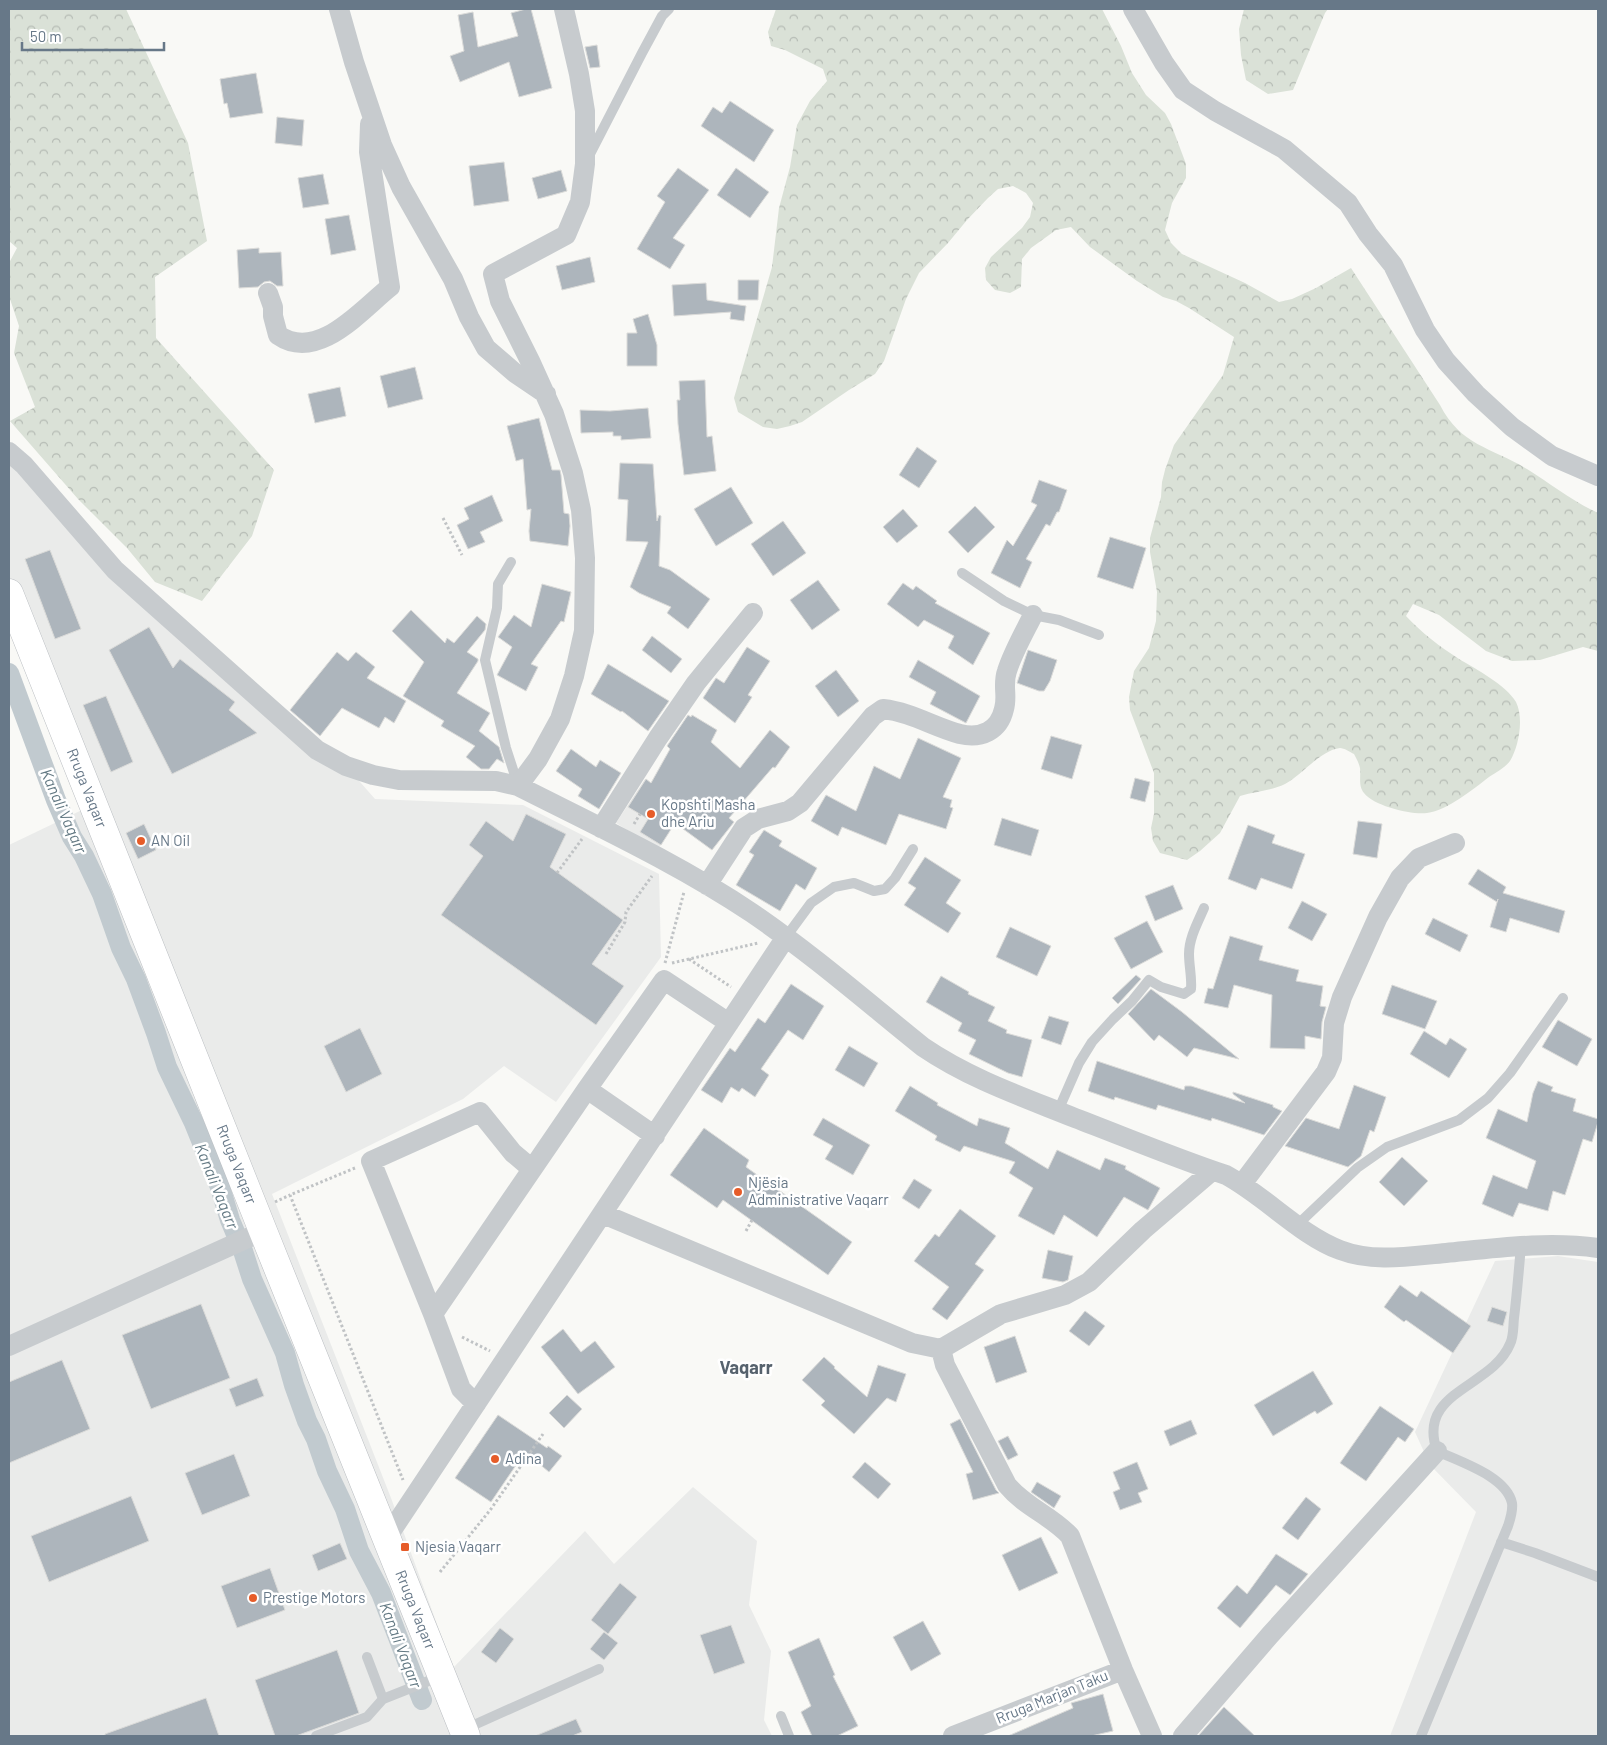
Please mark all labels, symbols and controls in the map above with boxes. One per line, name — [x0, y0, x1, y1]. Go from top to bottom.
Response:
scale bar — [22, 20, 165, 52]
text: 50 m — [30, 27, 62, 45]
street label: Rruga Vaqarr — [64, 745, 112, 831]
water label: Kanali Vaqarr — [37, 766, 92, 857]
place label: Kopshti Masha dhe Ariu — [661, 795, 755, 830]
marker: Kopshti Masha dhe Ariu — [645, 808, 657, 820]
place label: AN Oil — [151, 831, 190, 849]
marker: AN Oil — [135, 835, 147, 847]
street label: Rruga Vaqarr — [213, 1122, 262, 1207]
water label: Kanali Vaqarr — [192, 1140, 244, 1233]
place label: Njësia Administrative Vaqarr — [748, 1173, 889, 1208]
marker: Njësia Administrative Vaqarr — [732, 1186, 744, 1198]
district label: Vaqarr — [719, 1356, 773, 1378]
place label: Adina — [505, 1449, 542, 1467]
marker: Adina — [489, 1453, 501, 1465]
place label: Njesia Vaqarr — [415, 1537, 502, 1555]
marker: Njesia Vaqarr — [399, 1541, 411, 1553]
street label: Rruga Vaqarr — [392, 1567, 440, 1652]
place label: Prestige Motors — [263, 1588, 365, 1606]
marker: Prestige Motors — [247, 1592, 259, 1604]
water label: Kanali Vaqarr — [376, 1599, 427, 1692]
street label: Rruga Marjan Taku — [993, 1665, 1110, 1727]

